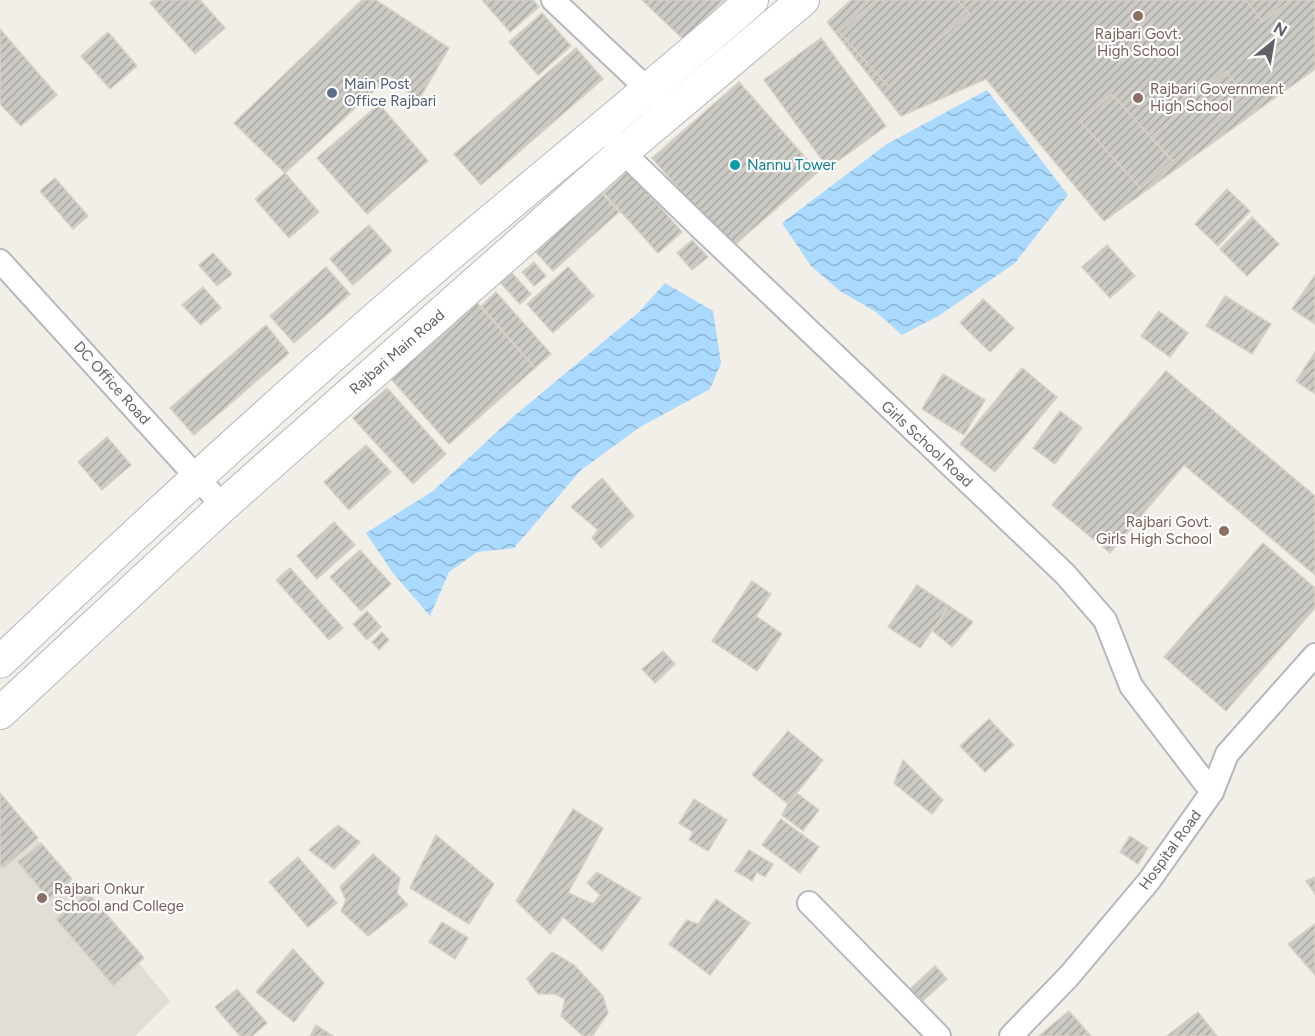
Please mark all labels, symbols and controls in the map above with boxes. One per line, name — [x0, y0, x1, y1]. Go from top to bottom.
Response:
marker: Rajbari Govt. High School — [1131, 9, 1145, 23]
north arrow — [1243, 12, 1303, 72]
text: N — [1270, 18, 1290, 41]
place label: Rajbari Govt. High School — [1095, 25, 1181, 60]
place label: Main Post Office Rajbari — [344, 75, 436, 110]
place label: Rajbari Government High School — [1150, 80, 1284, 115]
marker: Main Post Office Rajbari — [325, 86, 339, 100]
marker: Rajbari Government High School — [1131, 91, 1145, 105]
place label: Nannu Tower — [747, 156, 836, 174]
marker: Nannu Tower — [728, 158, 742, 172]
street label: Rajbari Main Road — [346, 306, 448, 398]
street label: DC Office Road — [70, 338, 154, 428]
street label: Girls School Road — [878, 397, 976, 491]
place label: Rajbari Govt. Girls High School — [1096, 513, 1212, 548]
marker: Rajbari Govt. Girls High School — [1217, 524, 1231, 538]
street label: Hospital Road — [1135, 807, 1205, 893]
place label: Rajbari Onkur School and College — [54, 880, 184, 915]
marker: Rajbari Onkur School and College — [35, 891, 49, 905]

